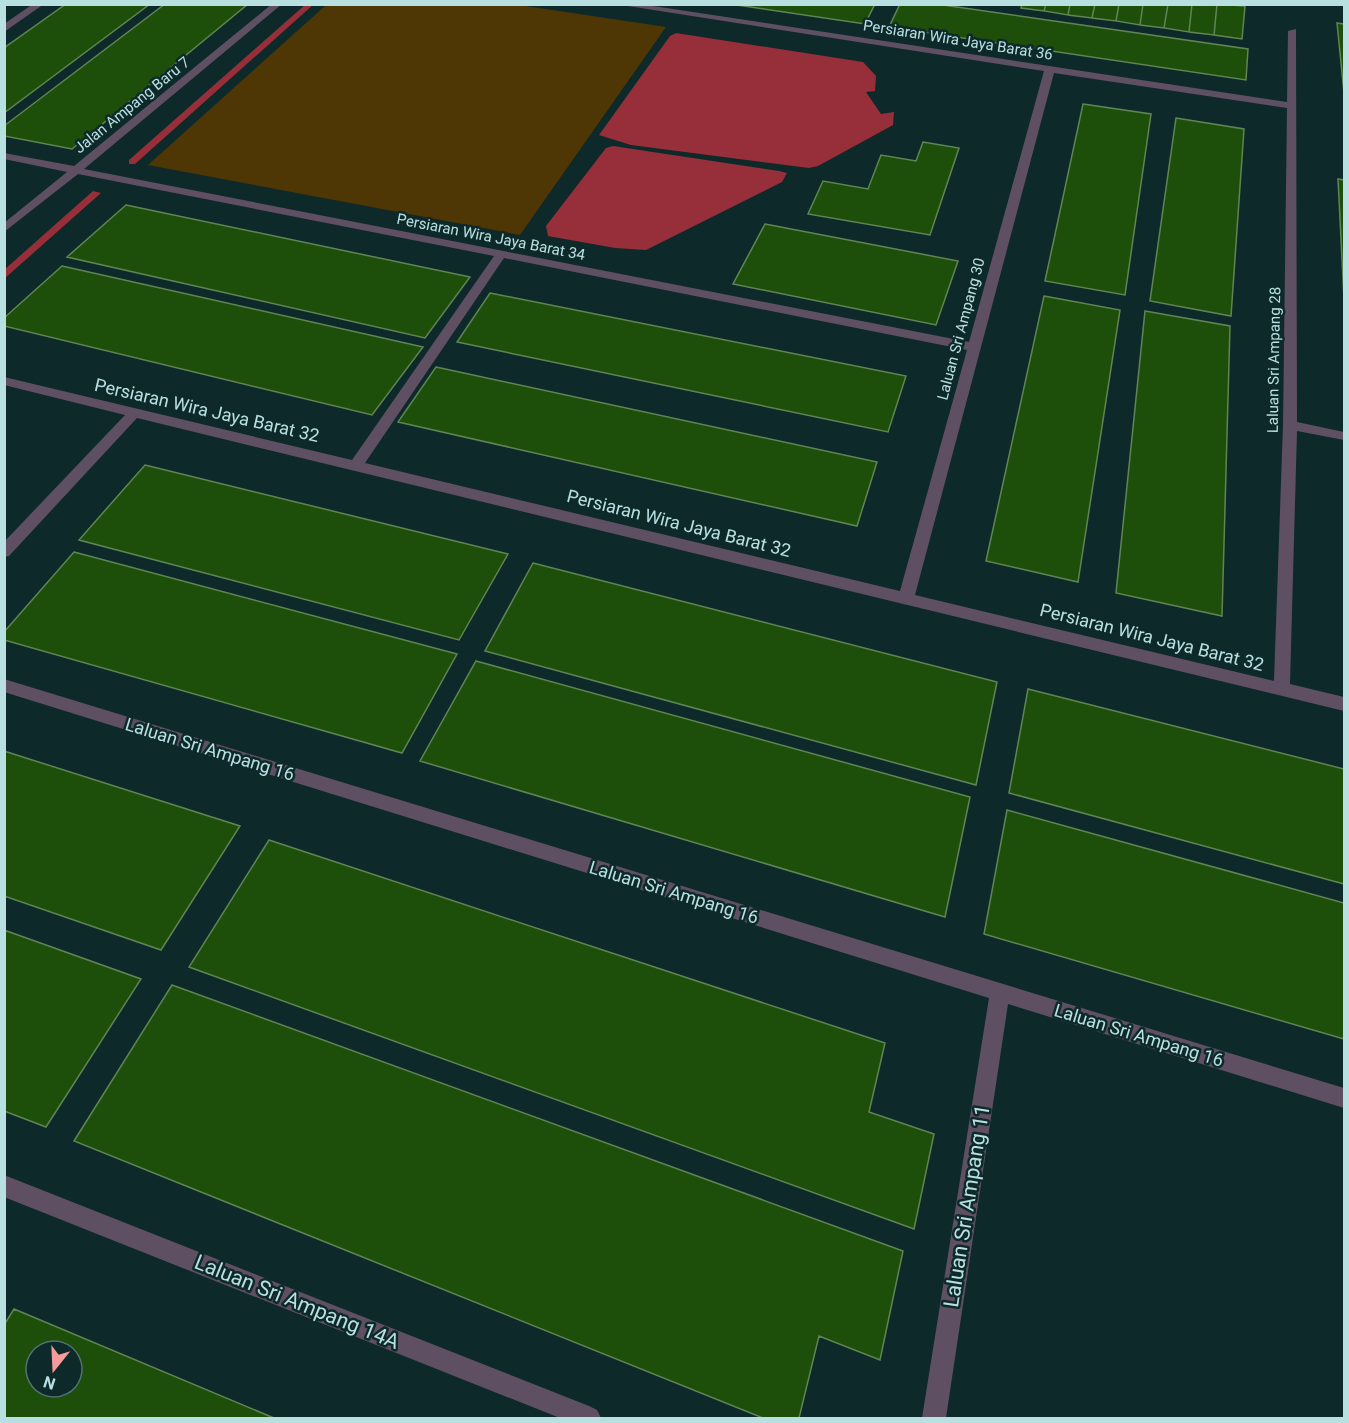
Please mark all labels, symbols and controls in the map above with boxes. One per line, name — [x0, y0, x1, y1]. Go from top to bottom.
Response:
street label: Persiaran Wira Jaya Barat 36 — [862, 16, 1054, 64]
street label: Jalan Ampang Baru 7 — [71, 53, 193, 157]
street label: Persiaran Wira Jaya Barat 34 — [395, 210, 587, 264]
street label: Laluan Sri Ampang 30 — [933, 256, 989, 402]
street label: Laluan Sri Ampang 28 — [1264, 287, 1284, 433]
street label: Persiaran Wira Jaya Barat 32 — [93, 374, 321, 446]
street label: Persiaran Wira Jaya Barat 32 — [565, 485, 793, 561]
street label: Persiaran Wira Jaya Barat 32 — [1038, 599, 1266, 675]
street label: Laluan Sri Ampang 16 — [123, 713, 297, 785]
street label: Laluan Sri Ampang 16 — [587, 856, 761, 928]
street label: Laluan Sri Ampang 16 — [1052, 999, 1226, 1071]
street label: Laluan Sri Ampang 11 — [939, 1103, 995, 1309]
street label: Laluan Sri Ampang 14A — [191, 1250, 403, 1354]
north arrow — [24, 1339, 84, 1399]
text: N — [41, 1372, 58, 1394]

